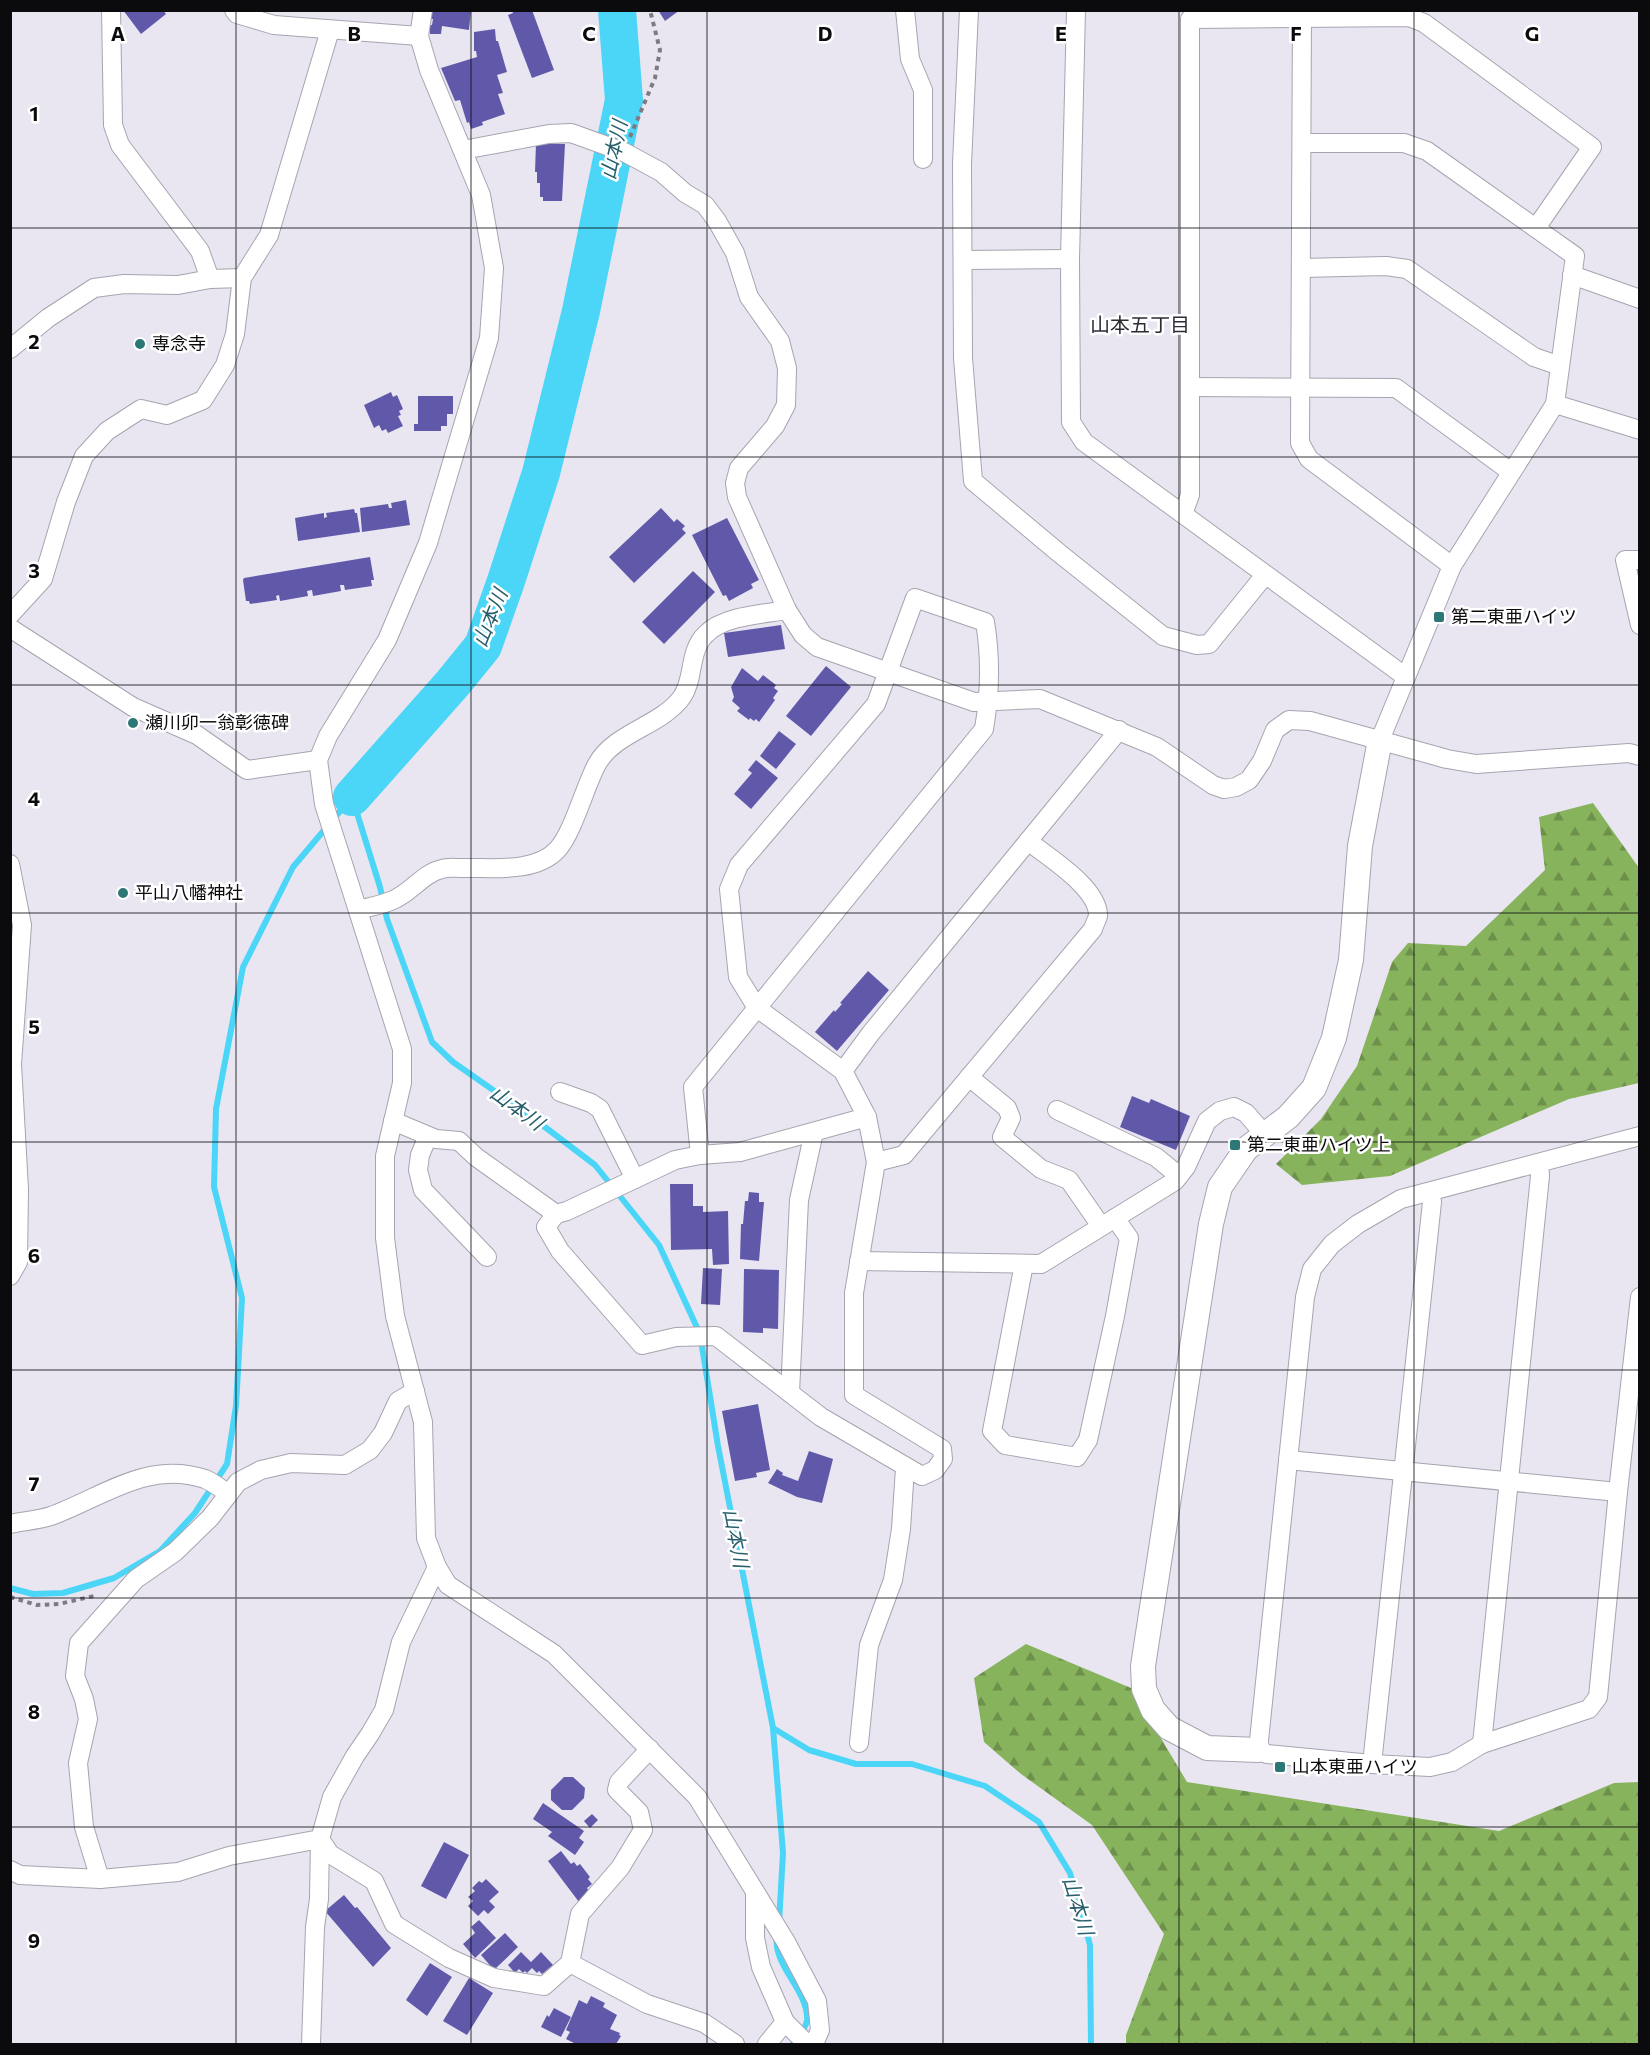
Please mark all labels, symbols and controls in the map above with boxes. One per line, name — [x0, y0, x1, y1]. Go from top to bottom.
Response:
text: A — [111, 21, 125, 45]
text: B — [347, 21, 361, 45]
text: C — [582, 21, 596, 45]
text: D — [818, 21, 832, 45]
text: E — [1055, 21, 1067, 45]
text: F — [1290, 21, 1302, 45]
text: G — [1525, 21, 1539, 45]
text: 1 — [29, 101, 39, 125]
water label: 山本川 — [595, 116, 631, 182]
district label: 山本五丁目 — [1090, 312, 1190, 336]
text: 2 — [28, 329, 40, 353]
place label: 専念寺 — [152, 332, 206, 354]
marker: 専念寺 — [133, 337, 147, 351]
text: 3 — [28, 558, 40, 582]
water label: 山本川 — [467, 583, 512, 650]
place label: 第二東亜ハイツ — [1451, 605, 1577, 627]
marker: 第二東亜ハイツ — [1432, 610, 1446, 624]
place label: 瀬川卯一翁彰徳碑 — [145, 711, 289, 733]
marker: 瀬川卯一翁彰徳碑 — [126, 716, 140, 730]
text: 4 — [28, 786, 40, 810]
place label: 平山八幡神社 — [135, 881, 243, 903]
marker: 平山八幡神社 — [116, 886, 130, 900]
text: 5 — [28, 1014, 40, 1038]
water label: 山本川 — [486, 1080, 551, 1136]
place label: 第二東亜ハイツ上 — [1247, 1133, 1391, 1155]
marker: 第二東亜ハイツ上 — [1228, 1138, 1242, 1152]
text: 6 — [28, 1243, 40, 1267]
text: 7 — [29, 1471, 40, 1495]
water label: 山本川 — [719, 1506, 755, 1572]
text: 8 — [28, 1699, 40, 1723]
place label: 山本東亜ハイツ — [1292, 1755, 1418, 1777]
marker: 山本東亜ハイツ — [1273, 1760, 1287, 1774]
water label: 山本川 — [1059, 1874, 1100, 1940]
text: 9 — [28, 1928, 40, 1952]

